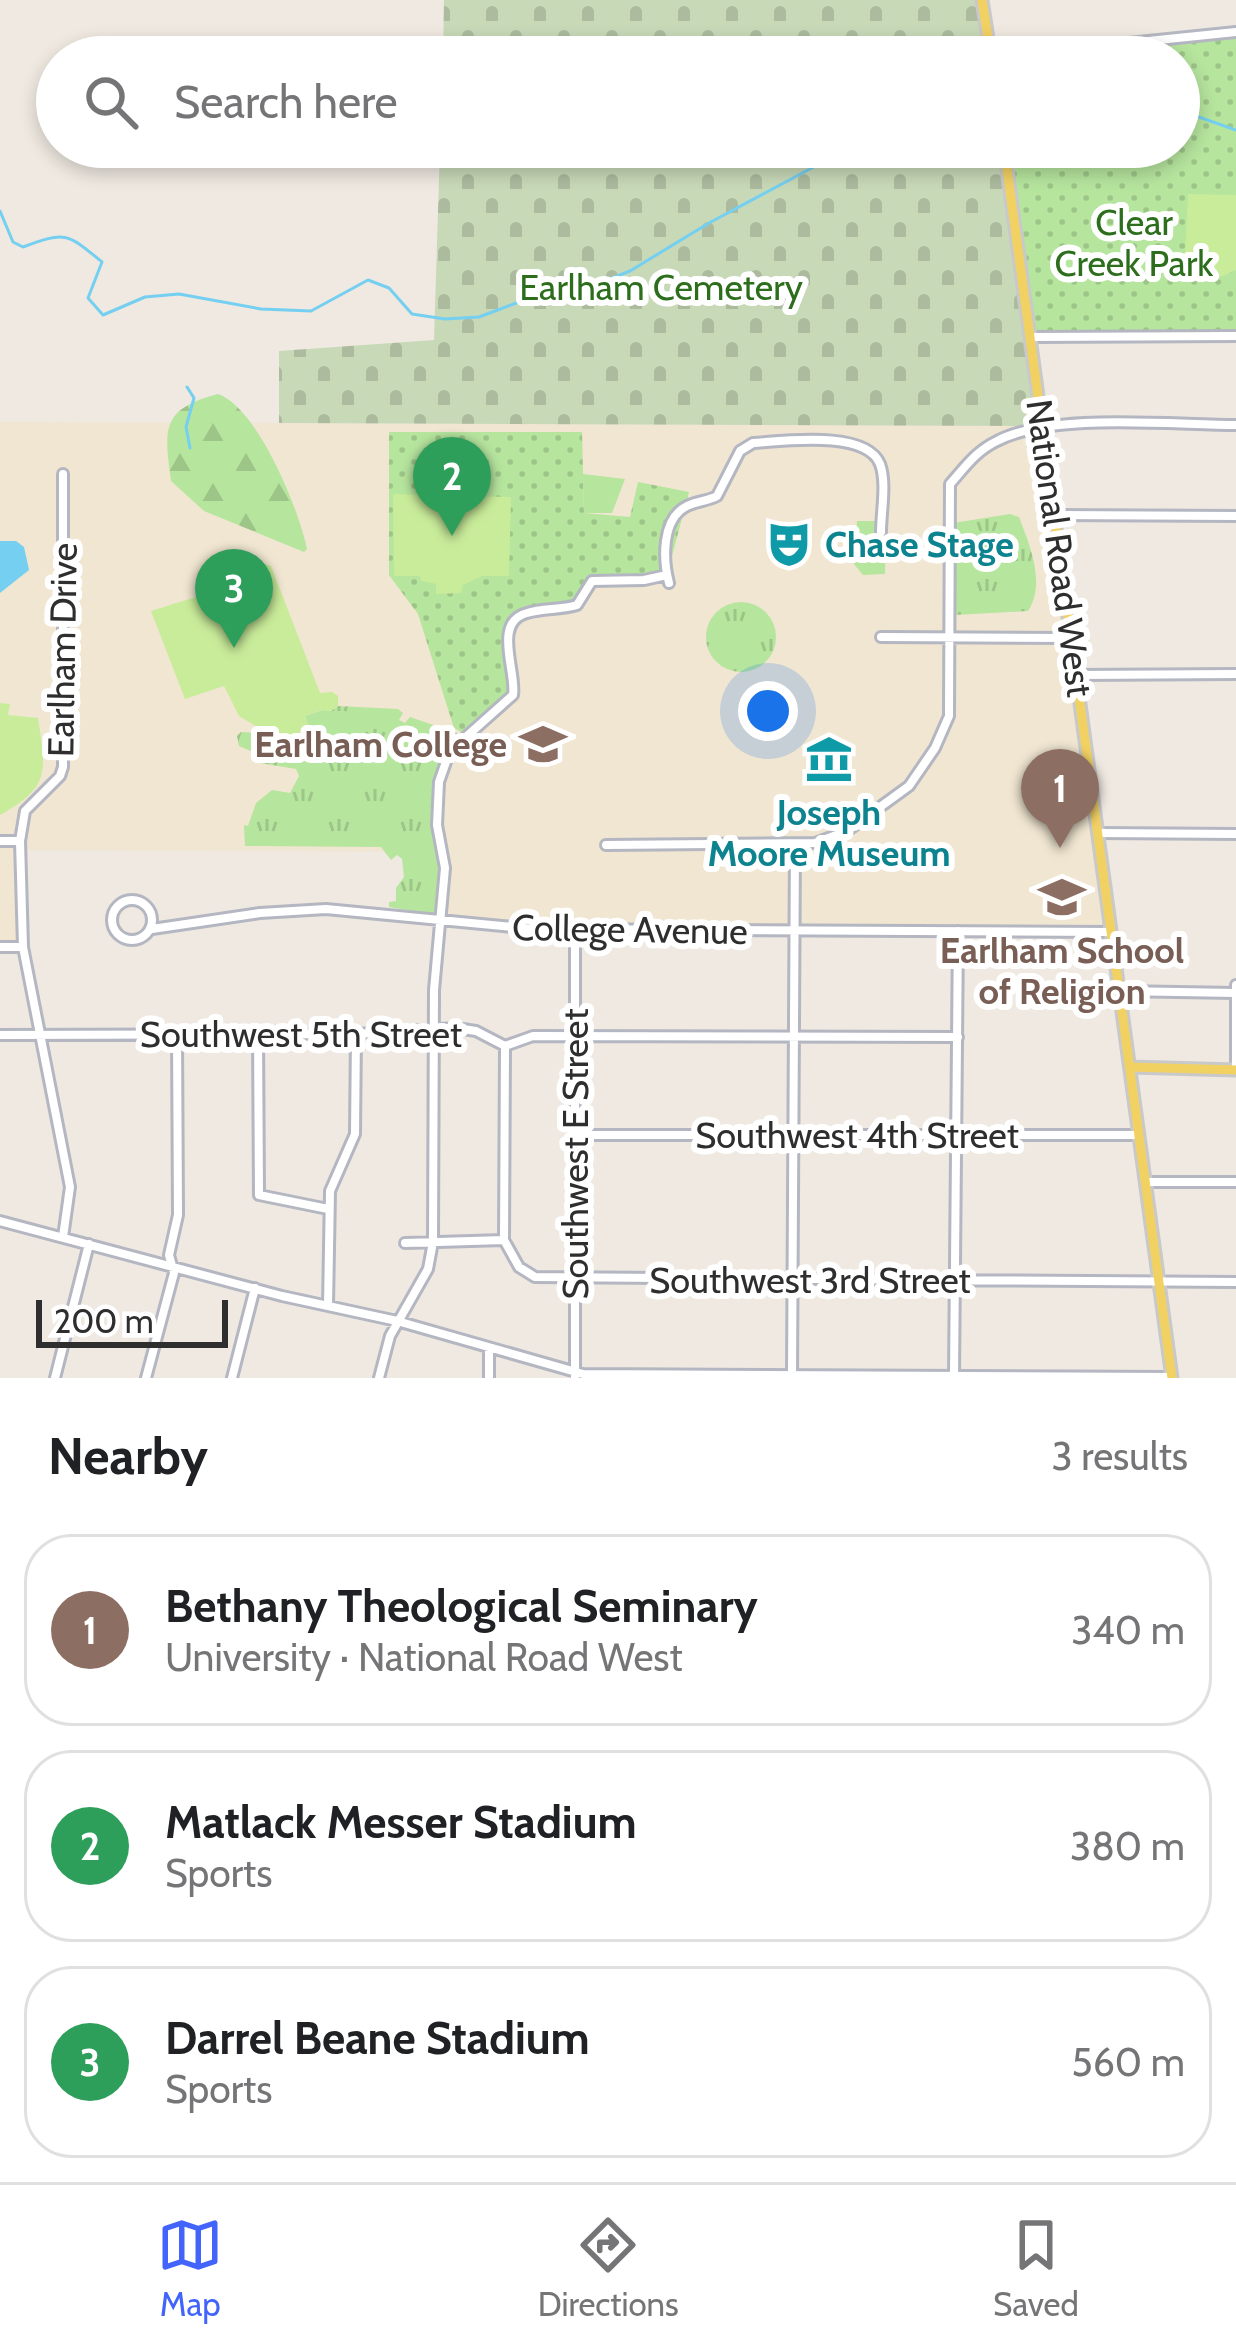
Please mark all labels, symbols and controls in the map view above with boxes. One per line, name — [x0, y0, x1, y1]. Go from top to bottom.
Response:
search box — [36, 36, 1200, 168]
icon: search — [78, 69, 144, 135]
text: Search here — [174, 75, 398, 129]
park label: Clear Creek Park — [1055, 200, 1214, 285]
park label: Earlham Cemetery — [519, 265, 803, 309]
street label: National Road West — [1017, 397, 1103, 699]
pin: 2 — [413, 437, 491, 536]
theatre icon: Chase Stage — [764, 519, 814, 569]
place label: Chase Stage — [825, 522, 1014, 566]
street label: Earlham Drive — [38, 542, 86, 758]
pin: 3 — [195, 549, 273, 648]
your location — [738, 681, 798, 741]
school or university icon: Earlham College — [518, 719, 568, 769]
place label: Earlham College — [254, 722, 507, 766]
museum icon: Joseph Moore Museum — [804, 734, 854, 784]
pin: 1 — [1021, 749, 1099, 848]
place label: Joseph Moore Museum — [707, 790, 951, 875]
school or university icon: Earlham School of Religion — [1037, 872, 1087, 922]
street label: College Avenue — [512, 905, 748, 953]
place label: Earlham School of Religion — [940, 928, 1184, 1013]
street label: Southwest E Street — [553, 1008, 597, 1300]
street label: Southwest 5th Street — [140, 1012, 462, 1056]
street label: Southwest 4th Street — [695, 1113, 1019, 1157]
street label: Southwest 3rd Street — [649, 1258, 971, 1302]
scale bar — [36, 1294, 228, 1347]
text: 200 m — [54, 1301, 154, 1341]
text: Nearby — [48, 1425, 208, 1487]
text: 3 results — [1051, 1432, 1188, 1480]
text: Bethany Theological Seminary — [165, 1579, 758, 1633]
text: 1 — [83, 1606, 97, 1654]
text: 340 m — [1071, 1606, 1185, 1654]
text: University · National Road West — [165, 1633, 683, 1681]
text: Matlack Messer Stadium — [165, 1795, 637, 1849]
text: 2 — [80, 1822, 100, 1870]
text: 380 m — [1070, 1822, 1185, 1870]
text: Sports — [165, 1849, 272, 1897]
text: Darrel Beane Stadium — [165, 2011, 590, 2065]
text: 3 — [79, 2038, 101, 2086]
text: 560 m — [1072, 2038, 1185, 2086]
text: Sports — [165, 2065, 272, 2113]
tab: Map — [157, 2212, 223, 2324]
tab: Directions — [538, 2212, 679, 2324]
tab: Saved — [993, 2212, 1079, 2324]

